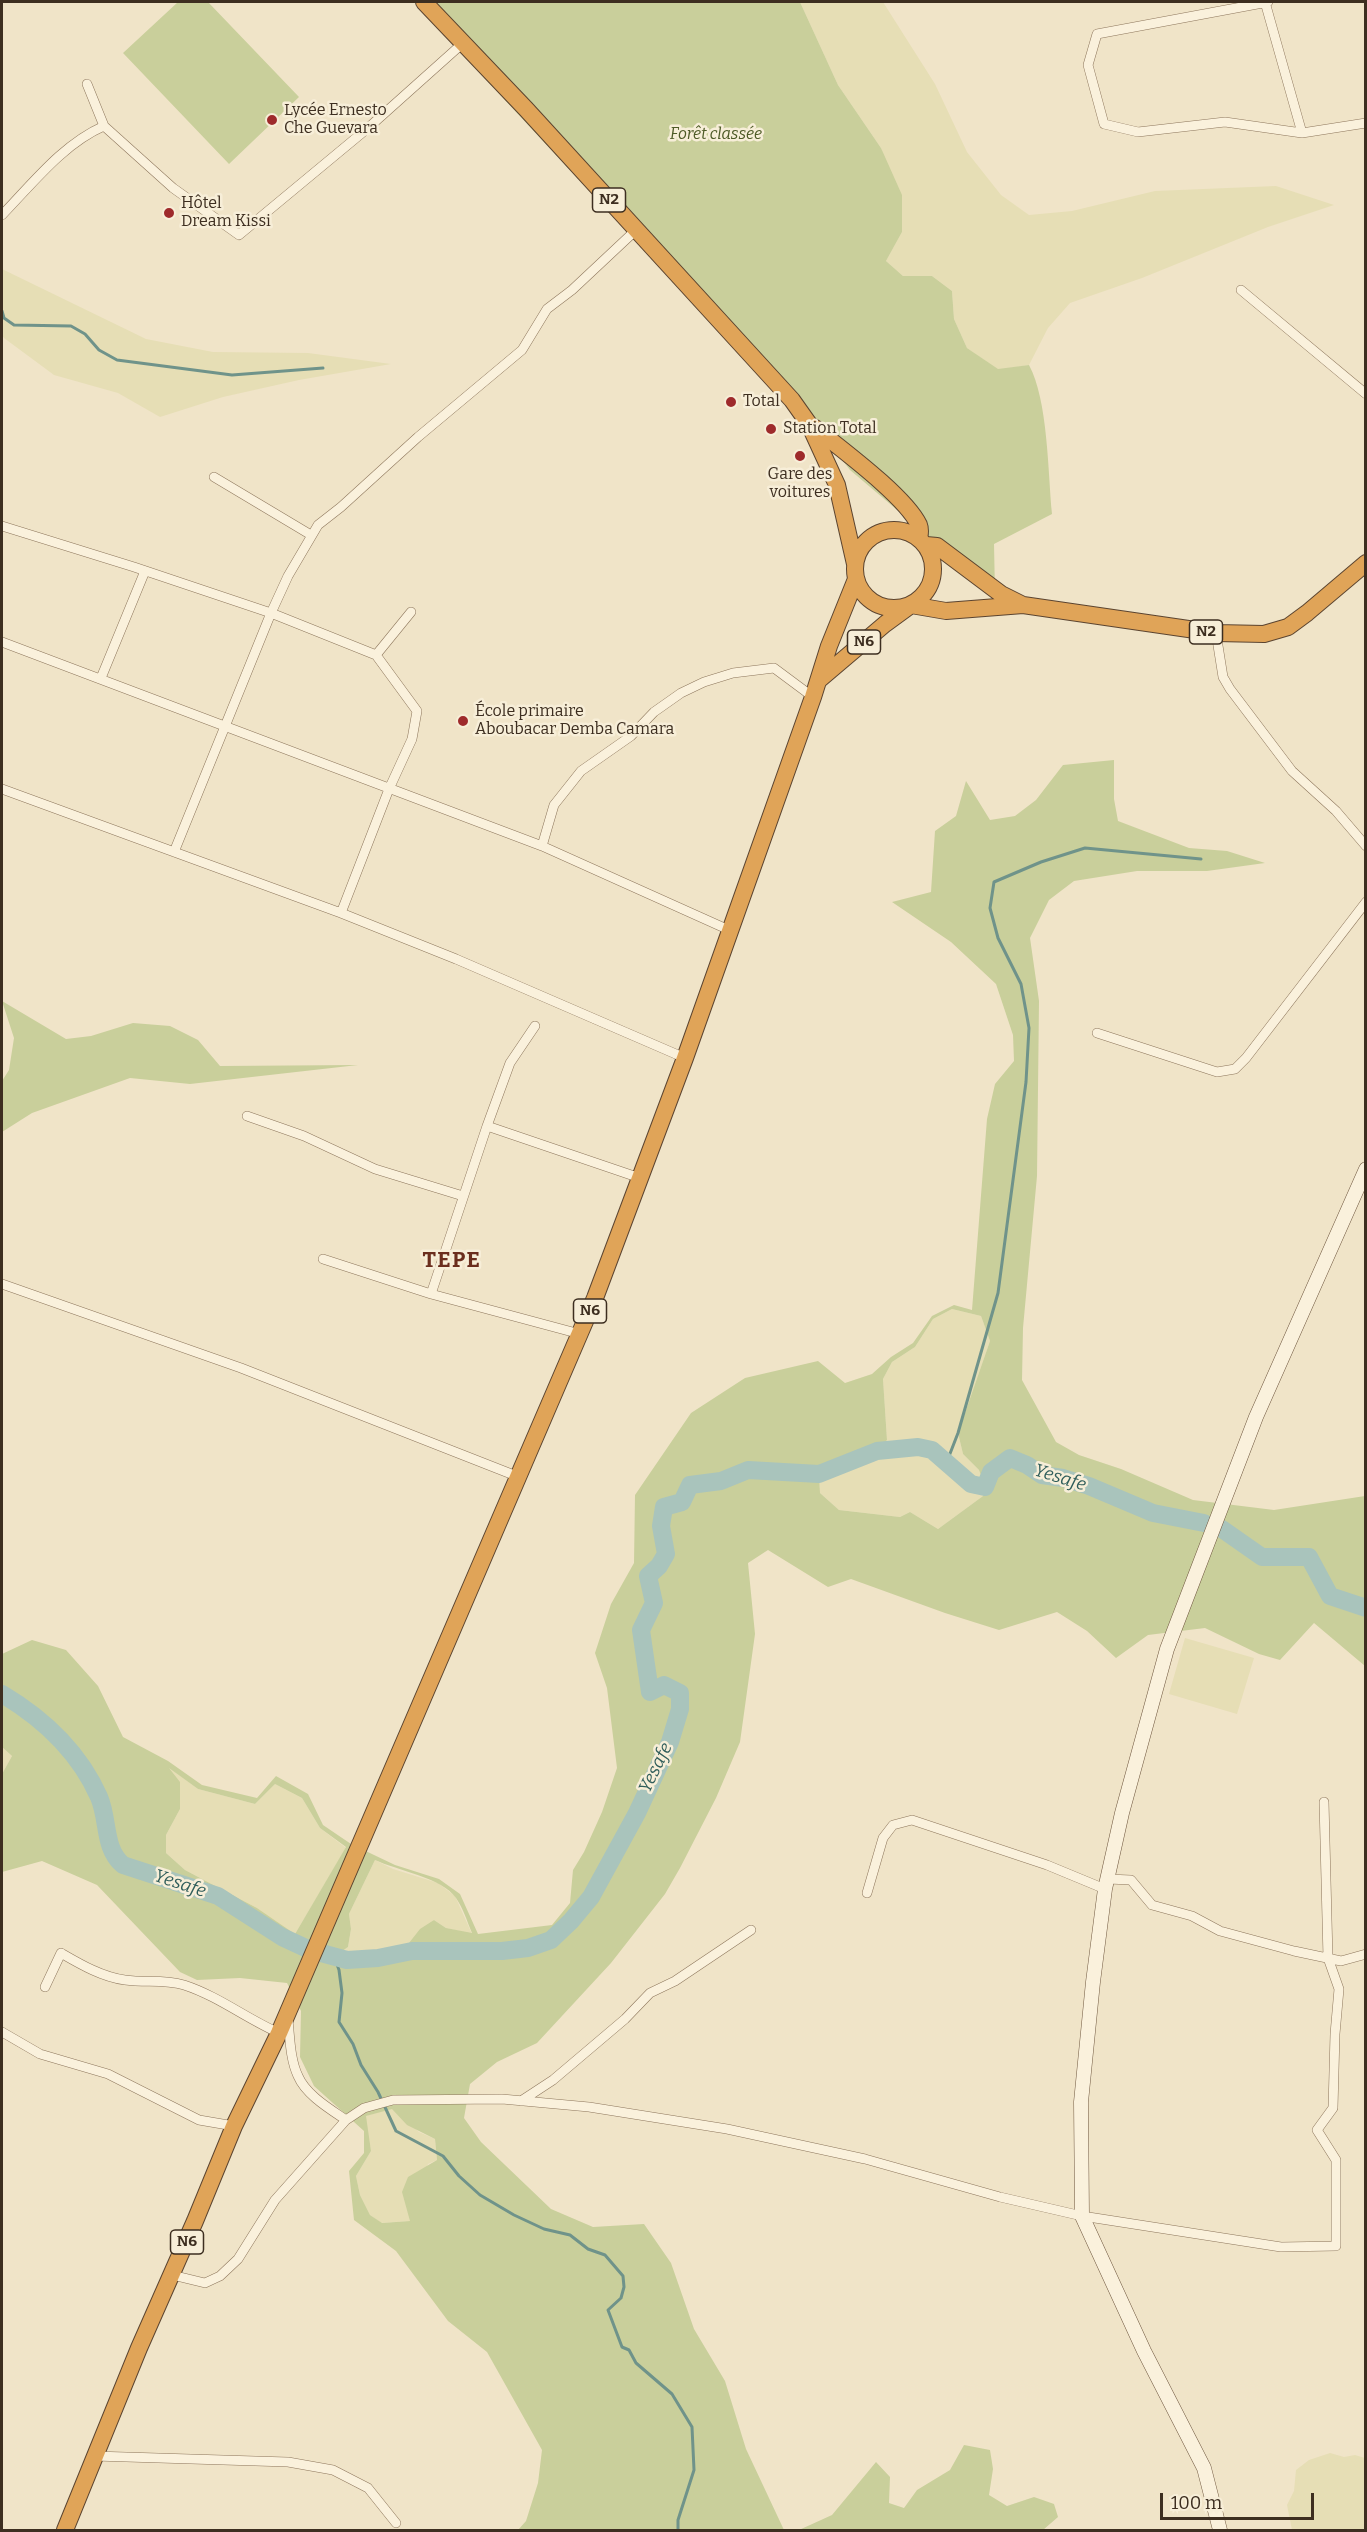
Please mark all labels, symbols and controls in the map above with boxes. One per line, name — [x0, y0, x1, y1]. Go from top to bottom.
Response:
place label: Lycée Ernesto Che Guevara — [284, 101, 387, 139]
marker: Lycée Ernesto Che Guevara — [265, 113, 279, 127]
park label: Forêt classée — [670, 125, 762, 145]
road number: N2 — [592, 188, 626, 212]
place label: Hôtel Dream Kissi — [181, 194, 271, 232]
marker: Hôtel Dream Kissi — [162, 206, 176, 220]
place label: Total — [743, 392, 780, 412]
marker: Total — [724, 395, 738, 409]
place label: Station Total — [783, 419, 877, 439]
marker: Station Total — [764, 422, 778, 436]
marker: Gare des voitures — [793, 449, 807, 463]
place label: Gare des voitures — [768, 465, 832, 503]
road number: N2 — [1190, 620, 1222, 644]
road number: N6 — [848, 630, 880, 654]
place label: École primaire Aboubacar Demba Camara — [475, 702, 674, 740]
marker: École primaire Aboubacar Demba Camara — [456, 714, 470, 728]
district label: TEPE — [423, 1248, 481, 1274]
road number: N6 — [574, 1299, 606, 1323]
water label: Yesafe — [1032, 1460, 1088, 1496]
water label: Yesafe — [635, 1739, 677, 1797]
water label: Yesafe — [151, 1866, 209, 1902]
road number: N6 — [170, 2230, 204, 2254]
scale bar — [1163, 2481, 1318, 2519]
text: 100 m — [1171, 2492, 1222, 2514]

